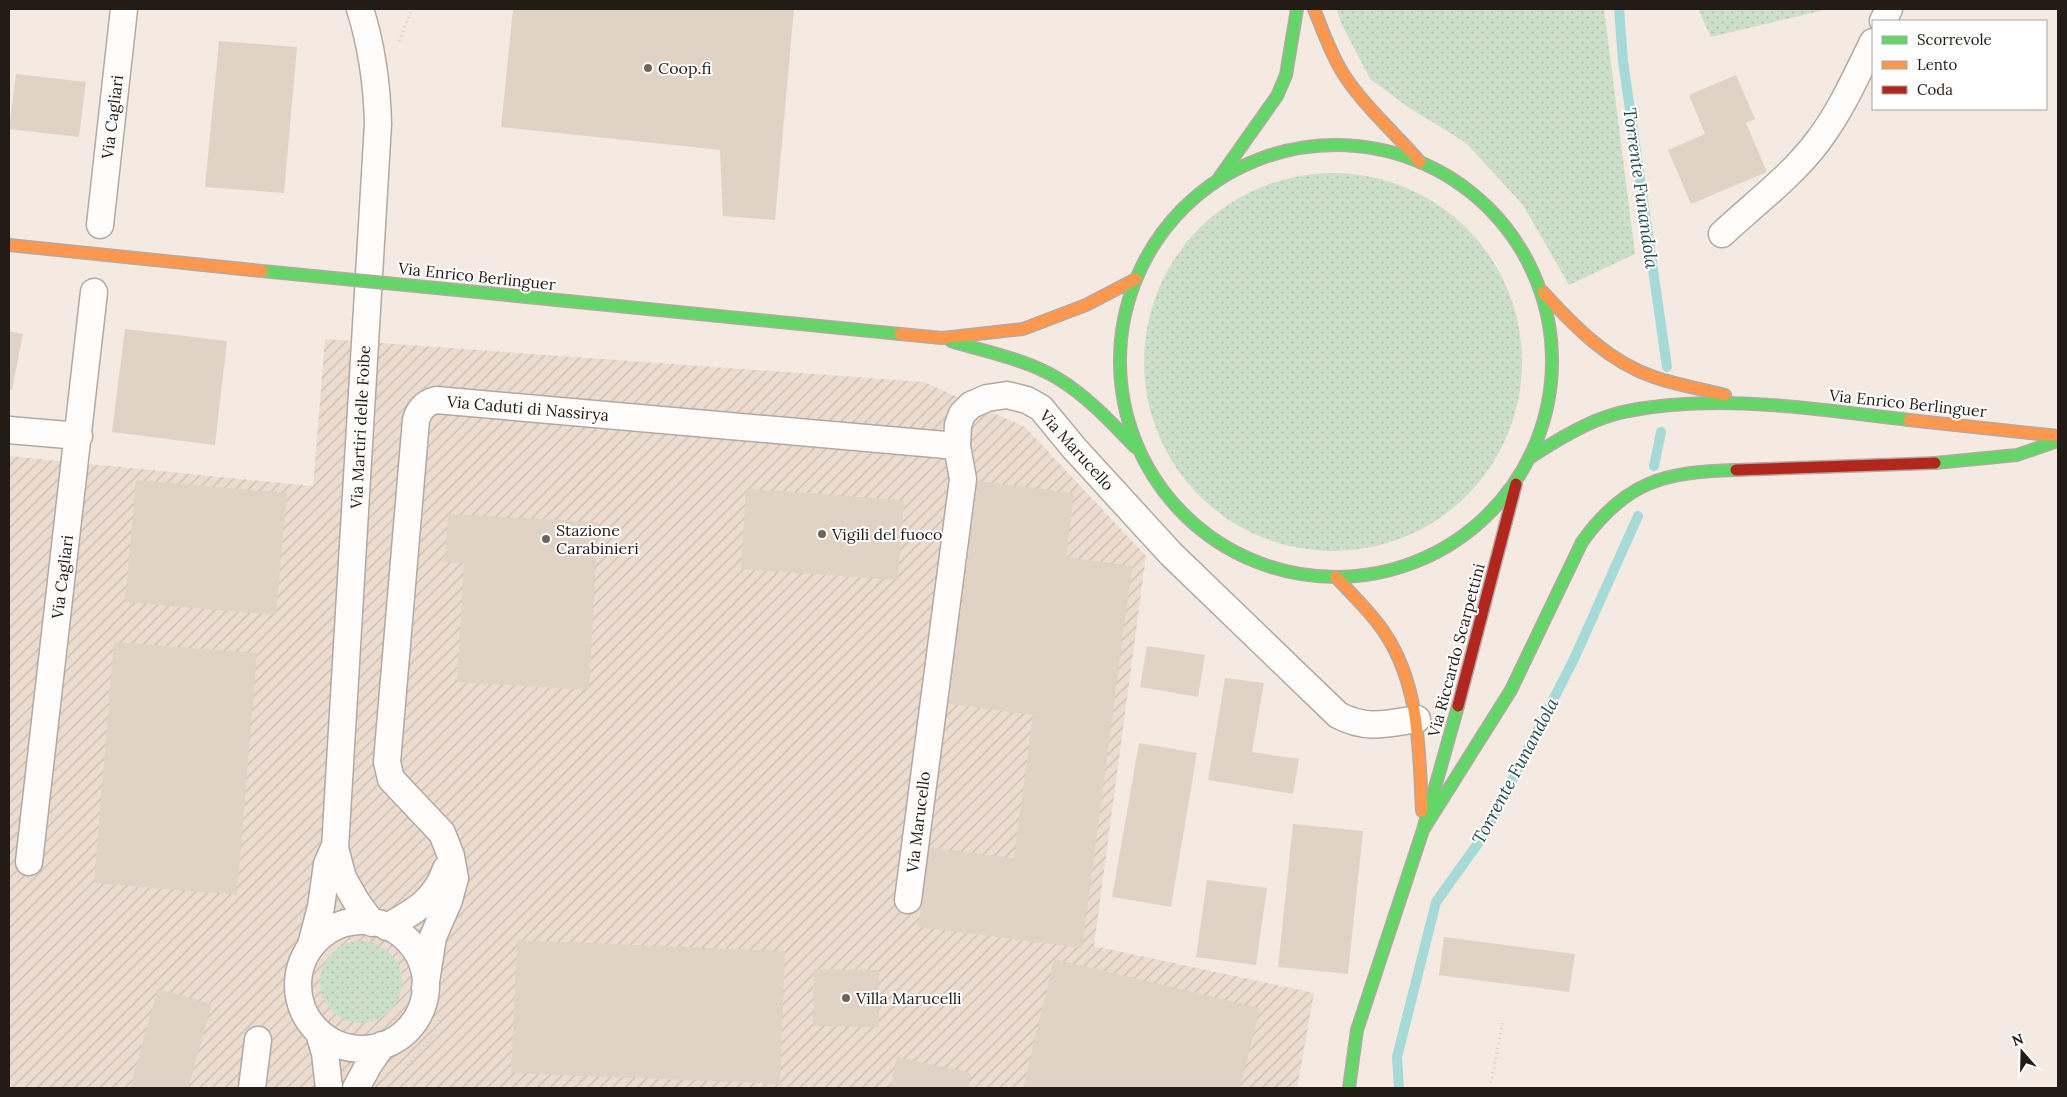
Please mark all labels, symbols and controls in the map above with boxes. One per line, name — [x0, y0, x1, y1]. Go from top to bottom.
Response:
legend — [1872, 20, 2047, 110]
text: Scorrevole — [1917, 30, 1992, 49]
text: Lento — [1917, 55, 1958, 74]
place label: Coop.fi — [658, 58, 711, 78]
marker: Coop.fi — [642, 62, 654, 74]
street label: Via Cagliari — [97, 74, 127, 161]
text: Coda — [1917, 80, 1953, 99]
water label: Torrente Funandola — [1618, 106, 1664, 270]
street label: Via Enrico Berlinguer — [396, 258, 557, 294]
street label: Via Martiri delle Foibe — [346, 344, 374, 510]
street label: Via Enrico Berlinguer — [1827, 385, 1988, 421]
street label: Via Caduti di Nassirya — [445, 391, 610, 425]
street label: Via Marucello — [1035, 405, 1118, 495]
place label: Stazione Carabinieri — [556, 520, 639, 558]
place label: Vigili del fuoco — [831, 524, 942, 544]
marker: Vigili del fuoco — [816, 528, 828, 540]
marker: Stazione Carabinieri — [540, 533, 552, 545]
street label: Via Cagliari — [47, 534, 77, 621]
street label: Via Riccardo Scarpettini — [1423, 561, 1489, 740]
water label: Torrente Funandola — [1467, 694, 1563, 848]
street label: Via Marucello — [902, 770, 934, 875]
place label: Villa Marucelli — [855, 988, 962, 1008]
marker: Villa Marucelli — [840, 992, 852, 1004]
north arrow — [1997, 1027, 2047, 1077]
text: N — [2009, 1029, 2026, 1050]

